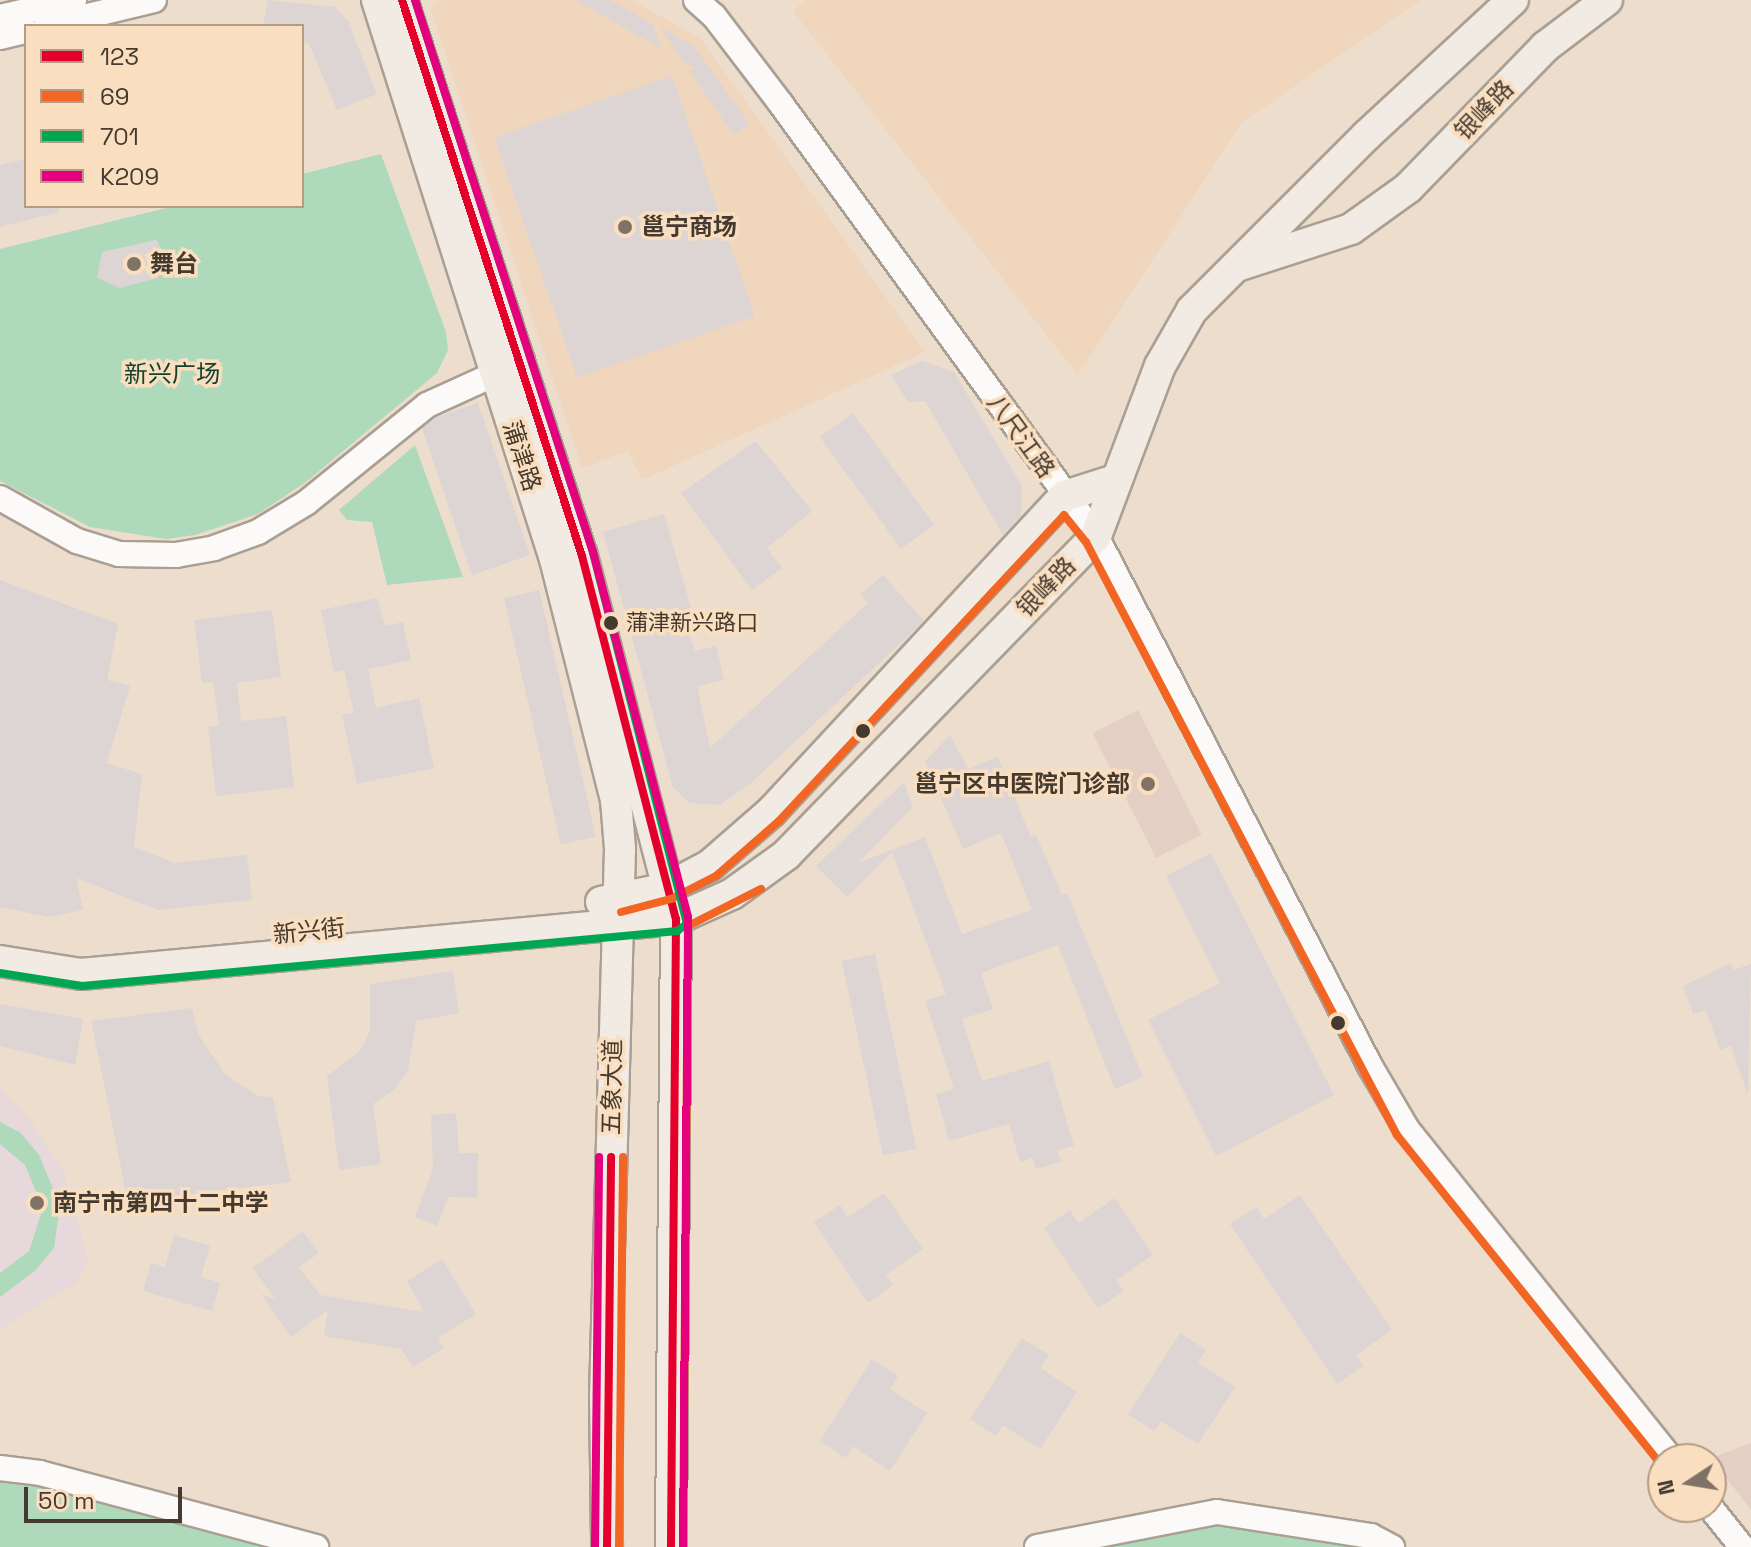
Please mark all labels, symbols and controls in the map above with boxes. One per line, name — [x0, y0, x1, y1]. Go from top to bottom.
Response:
legend — [24, 24, 304, 208]
text: 123 — [100, 41, 139, 72]
street label: 银峰路 — [1449, 74, 1519, 146]
text: 69 — [100, 81, 129, 112]
text: 701 — [100, 121, 139, 152]
text: K209 — [100, 161, 159, 192]
place label: 邕宁商场 — [641, 213, 737, 241]
marker: 邕宁商场 — [616, 218, 634, 236]
place label: 舞台 — [150, 250, 198, 278]
marker: 舞台 — [125, 255, 143, 273]
park label: 新兴广场 — [124, 360, 220, 388]
street label: 八尺江路 — [981, 389, 1061, 483]
street label: 蒲津路 — [497, 417, 547, 495]
street label: 银峰路 — [1011, 551, 1081, 623]
place label: 蒲津新兴路口 — [626, 610, 758, 636]
marker: 蒲津新兴路口 — [603, 615, 619, 631]
unlabelled marker — [855, 723, 871, 739]
place label: 邕宁区中医院门诊部 — [914, 770, 1130, 798]
marker: 邕宁区中医院门诊部 — [1137, 773, 1159, 795]
street label: 新兴街 — [272, 913, 346, 949]
unlabelled marker — [1330, 1015, 1346, 1031]
street label: 五象大道 — [597, 1039, 627, 1135]
place label: 南宁市第四十二中学 — [53, 1189, 269, 1217]
marker: 南宁市第四十二中学 — [28, 1194, 46, 1212]
north arrow — [1647, 1443, 1727, 1523]
scale bar — [28, 1471, 186, 1521]
text: N — [1650, 1477, 1681, 1498]
text: 50 m — [38, 1485, 95, 1516]

